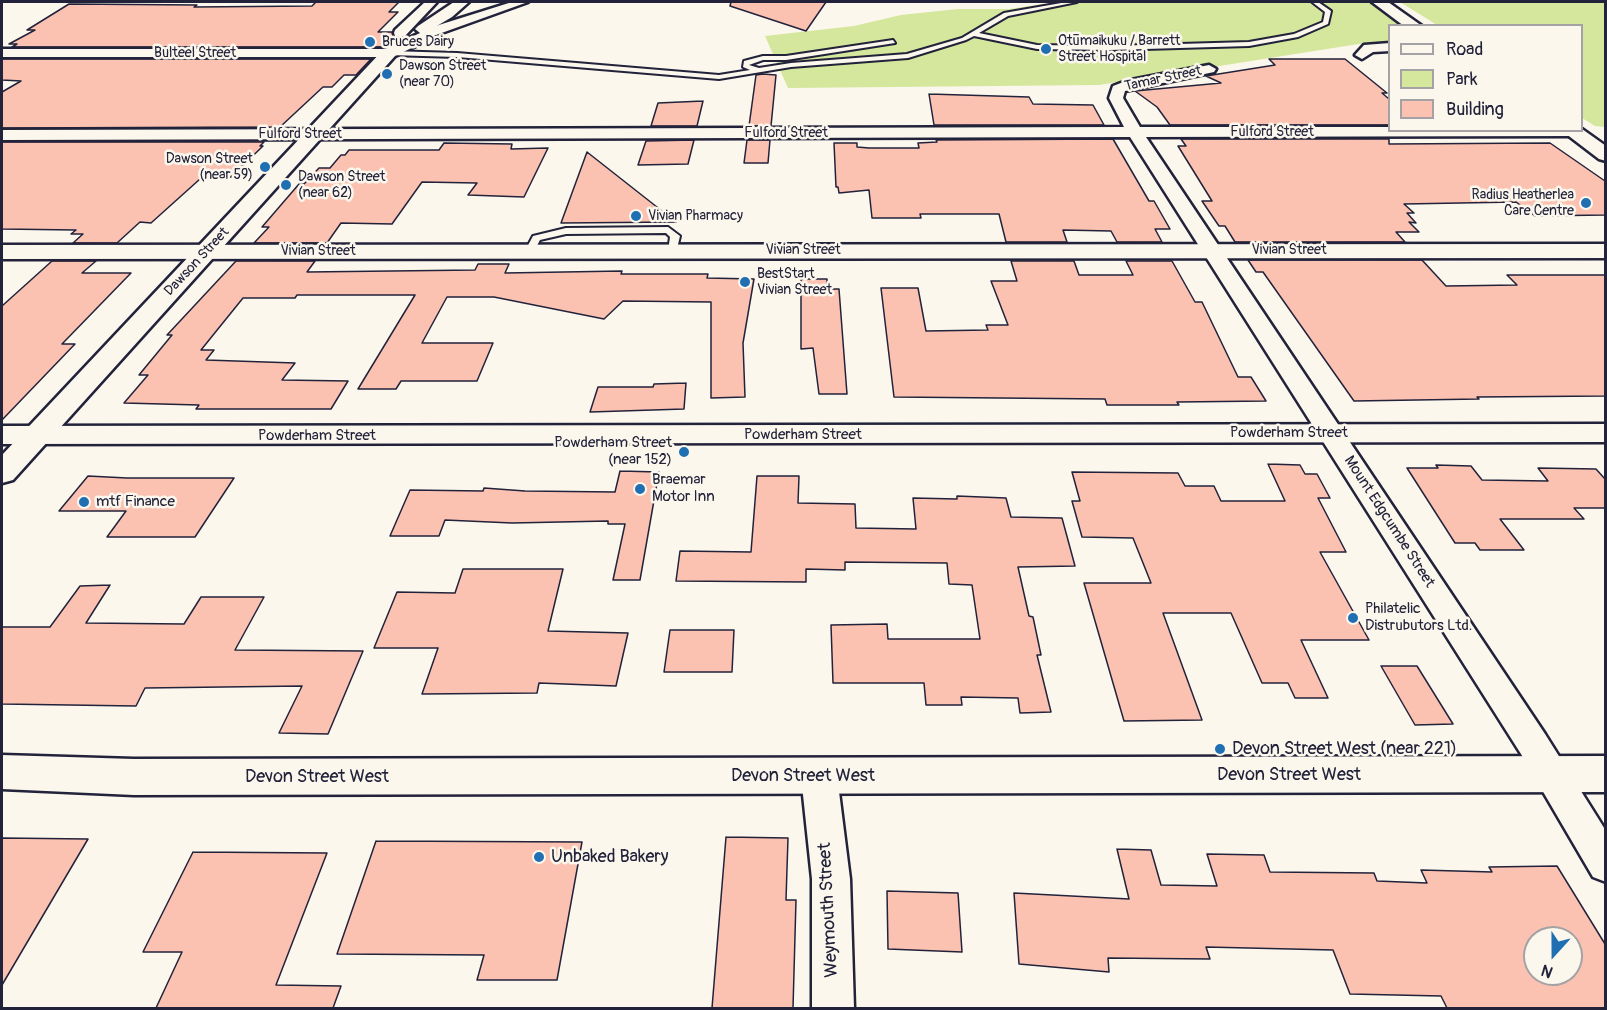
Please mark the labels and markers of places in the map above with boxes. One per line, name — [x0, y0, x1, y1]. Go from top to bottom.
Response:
place label: Otūmaikuku / Barrett Street Hospital — [1058, 33, 1180, 66]
place label: Bruces Dairy — [382, 34, 454, 50]
marker: Bruces Dairy — [363, 35, 377, 49]
marker: Otūmaikuku / Barrett Street Hospital — [1039, 42, 1053, 56]
place label: Dawson Street (near 70) — [399, 58, 486, 90]
marker: Dawson Street (near 70) — [380, 67, 394, 81]
place label: Dawson Street (near 59) — [166, 151, 253, 184]
marker: Dawson Street (near 59) — [258, 160, 272, 174]
place label: Dawson Street (near 62) — [298, 169, 385, 202]
marker: Dawson Street (near 62) — [279, 178, 293, 192]
place label: Radius Heatherlea Care Centre — [1472, 187, 1574, 220]
marker: Radius Heatherlea Care Centre — [1579, 196, 1593, 210]
place label: Vivian Pharmacy — [648, 208, 743, 224]
marker: Vivian Pharmacy — [629, 209, 643, 223]
place label: BestStart Vivian Street — [757, 266, 832, 298]
marker: BestStart Vivian Street — [738, 275, 752, 289]
place label: Powderham Street (near 152) — [554, 434, 672, 469]
marker: Powderham Street (near 152) — [677, 445, 691, 459]
place label: Braemar Motor Inn — [652, 471, 715, 506]
marker: Braemar Motor Inn — [633, 482, 647, 496]
place label: mtf Finance — [96, 493, 175, 511]
marker: mtf Finance — [77, 495, 91, 509]
place label: Philatelic Distrubutors Ltd. — [1365, 600, 1472, 635]
marker: Philatelic Distrubutors Ltd. — [1346, 611, 1360, 625]
place label: Devon Street West (near 221) — [1232, 738, 1457, 760]
marker: Devon Street West (near 221) — [1213, 742, 1227, 756]
place label: Unbaked Bakery — [551, 846, 668, 868]
marker: Unbaked Bakery — [532, 850, 546, 864]

